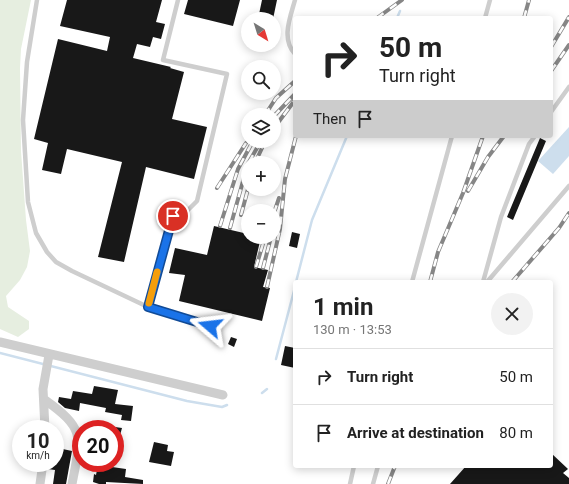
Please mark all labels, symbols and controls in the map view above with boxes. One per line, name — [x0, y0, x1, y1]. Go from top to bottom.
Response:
north arrow — [241, 12, 281, 52]
map controls — [241, 12, 281, 244]
text: 50 m — [379, 31, 442, 64]
icon: right — [313, 32, 365, 84]
button: search — [241, 60, 281, 100]
text: Turn right — [379, 65, 456, 86]
button: layers — [241, 108, 281, 148]
icon: arrive — [354, 108, 376, 130]
text: Then — [313, 110, 346, 128]
button: + — [241, 156, 281, 196]
pin — [156, 199, 190, 233]
button: − — [241, 204, 281, 244]
icon: arrive — [162, 205, 184, 227]
text: 1 min — [313, 293, 373, 321]
button: close — [491, 293, 533, 335]
position arrow — [189, 305, 231, 347]
text: 130 m · 13:53 — [313, 322, 392, 337]
icon: right — [313, 366, 335, 388]
text: Turn right — [347, 368, 413, 386]
text: 50 m — [499, 368, 533, 386]
speed limit sign: 20 — [72, 420, 124, 472]
icon: arrive — [313, 422, 335, 444]
text: Arrive at destination — [347, 424, 484, 442]
text: 80 m — [499, 424, 533, 442]
text: 10 — [27, 429, 49, 453]
text: km/h — [26, 450, 50, 461]

